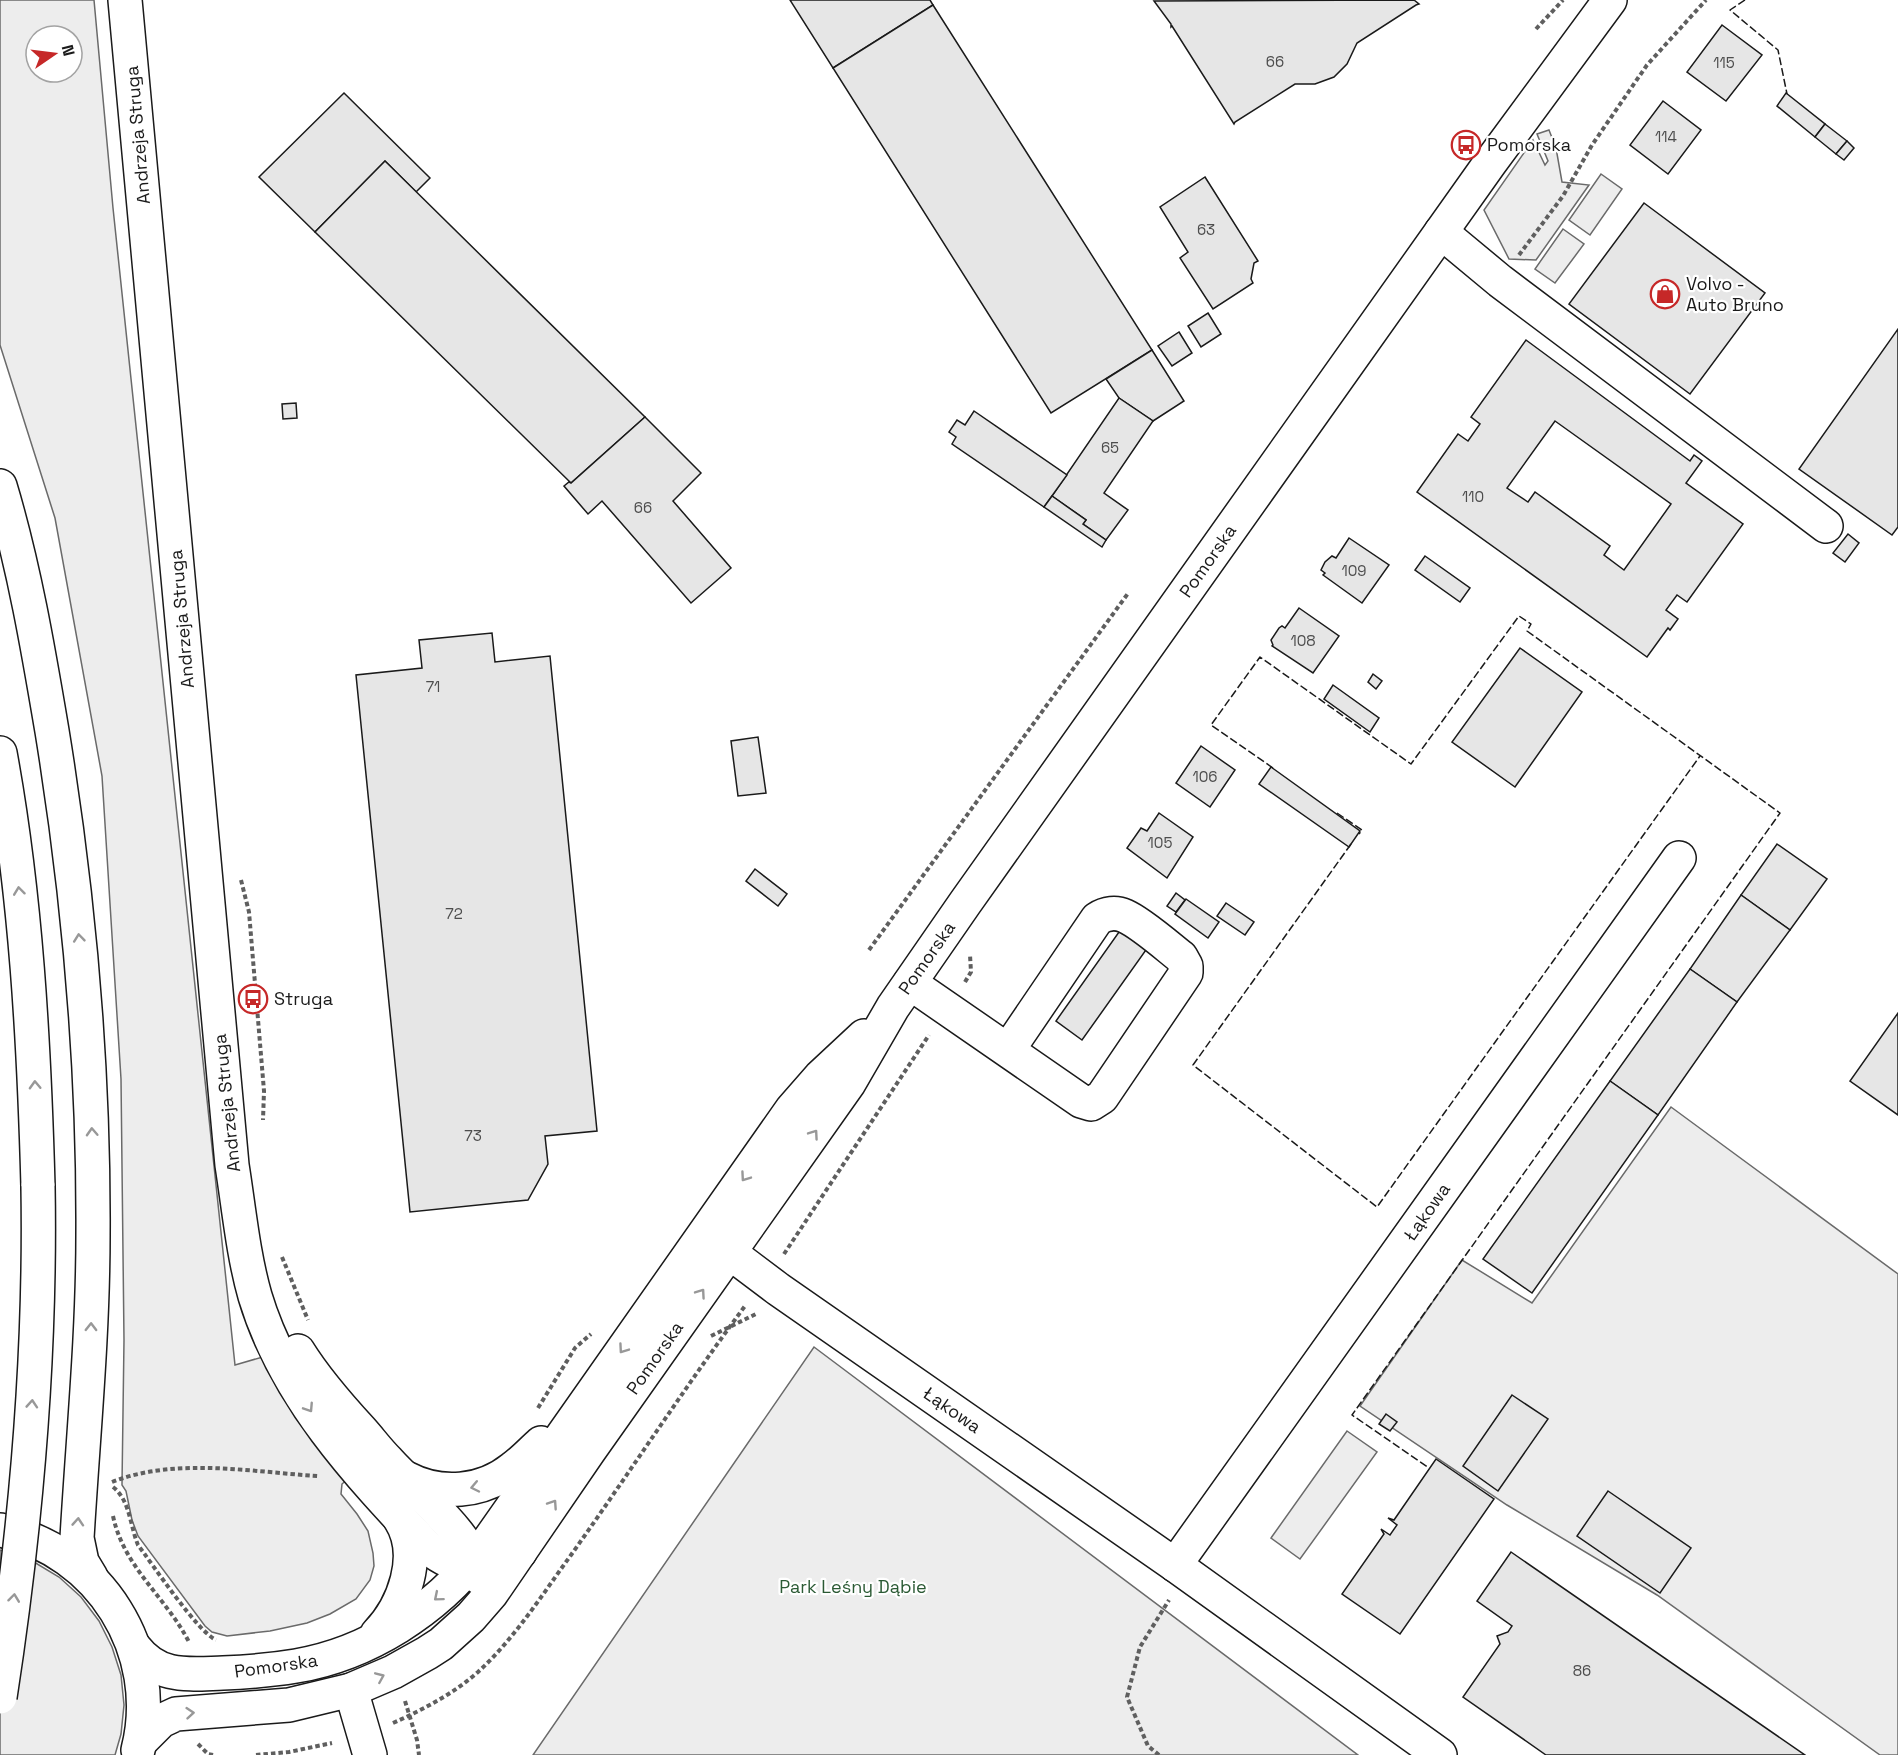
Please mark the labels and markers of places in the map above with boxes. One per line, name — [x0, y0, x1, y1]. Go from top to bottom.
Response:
bus stop icon: Pomorska — [1450, 129, 1482, 161]
place label: Pomorska — [1487, 133, 1571, 156]
place label: Volvo - Auto Bruno — [1686, 272, 1784, 316]
shop icon: Volvo - Auto Bruno — [1649, 278, 1681, 310]
bus stop icon: Struga — [237, 983, 269, 1015]
place label: Struga — [274, 987, 333, 1010]

